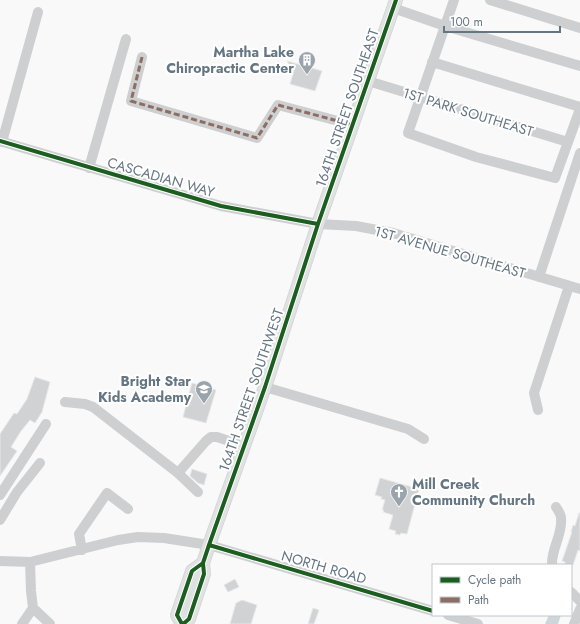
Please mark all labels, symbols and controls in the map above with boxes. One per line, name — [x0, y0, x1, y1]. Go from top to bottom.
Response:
scale bar — [444, 8, 560, 34]
text: 100 m — [450, 13, 483, 31]
street label: 164TH STREET SOUTHEAST — [310, 26, 384, 190]
place label: Martha Lake Chiropractic Center — [166, 42, 294, 78]
building icon: Martha Lake Chiropractic Center — [297, 50, 317, 75]
street label: 1ST PARK SOUTHEAST — [400, 83, 536, 142]
street label: CASCADIAN WAY — [105, 152, 217, 202]
street label: 1ST AVENUE SOUTHEAST — [372, 221, 528, 283]
street label: 164TH STREET SOUTHWEST — [214, 305, 288, 474]
place label: Bright Star Kids Academy — [98, 371, 192, 407]
school or university icon: Bright Star Kids Academy — [194, 379, 214, 404]
place label: Mill Creek Community Church — [412, 474, 535, 510]
church icon: Mill Creek Community Church — [389, 482, 409, 507]
street label: NORTH ROAD — [279, 545, 369, 589]
legend — [432, 564, 572, 616]
text: Cycle path — [468, 571, 521, 589]
text: Path — [468, 591, 489, 609]

